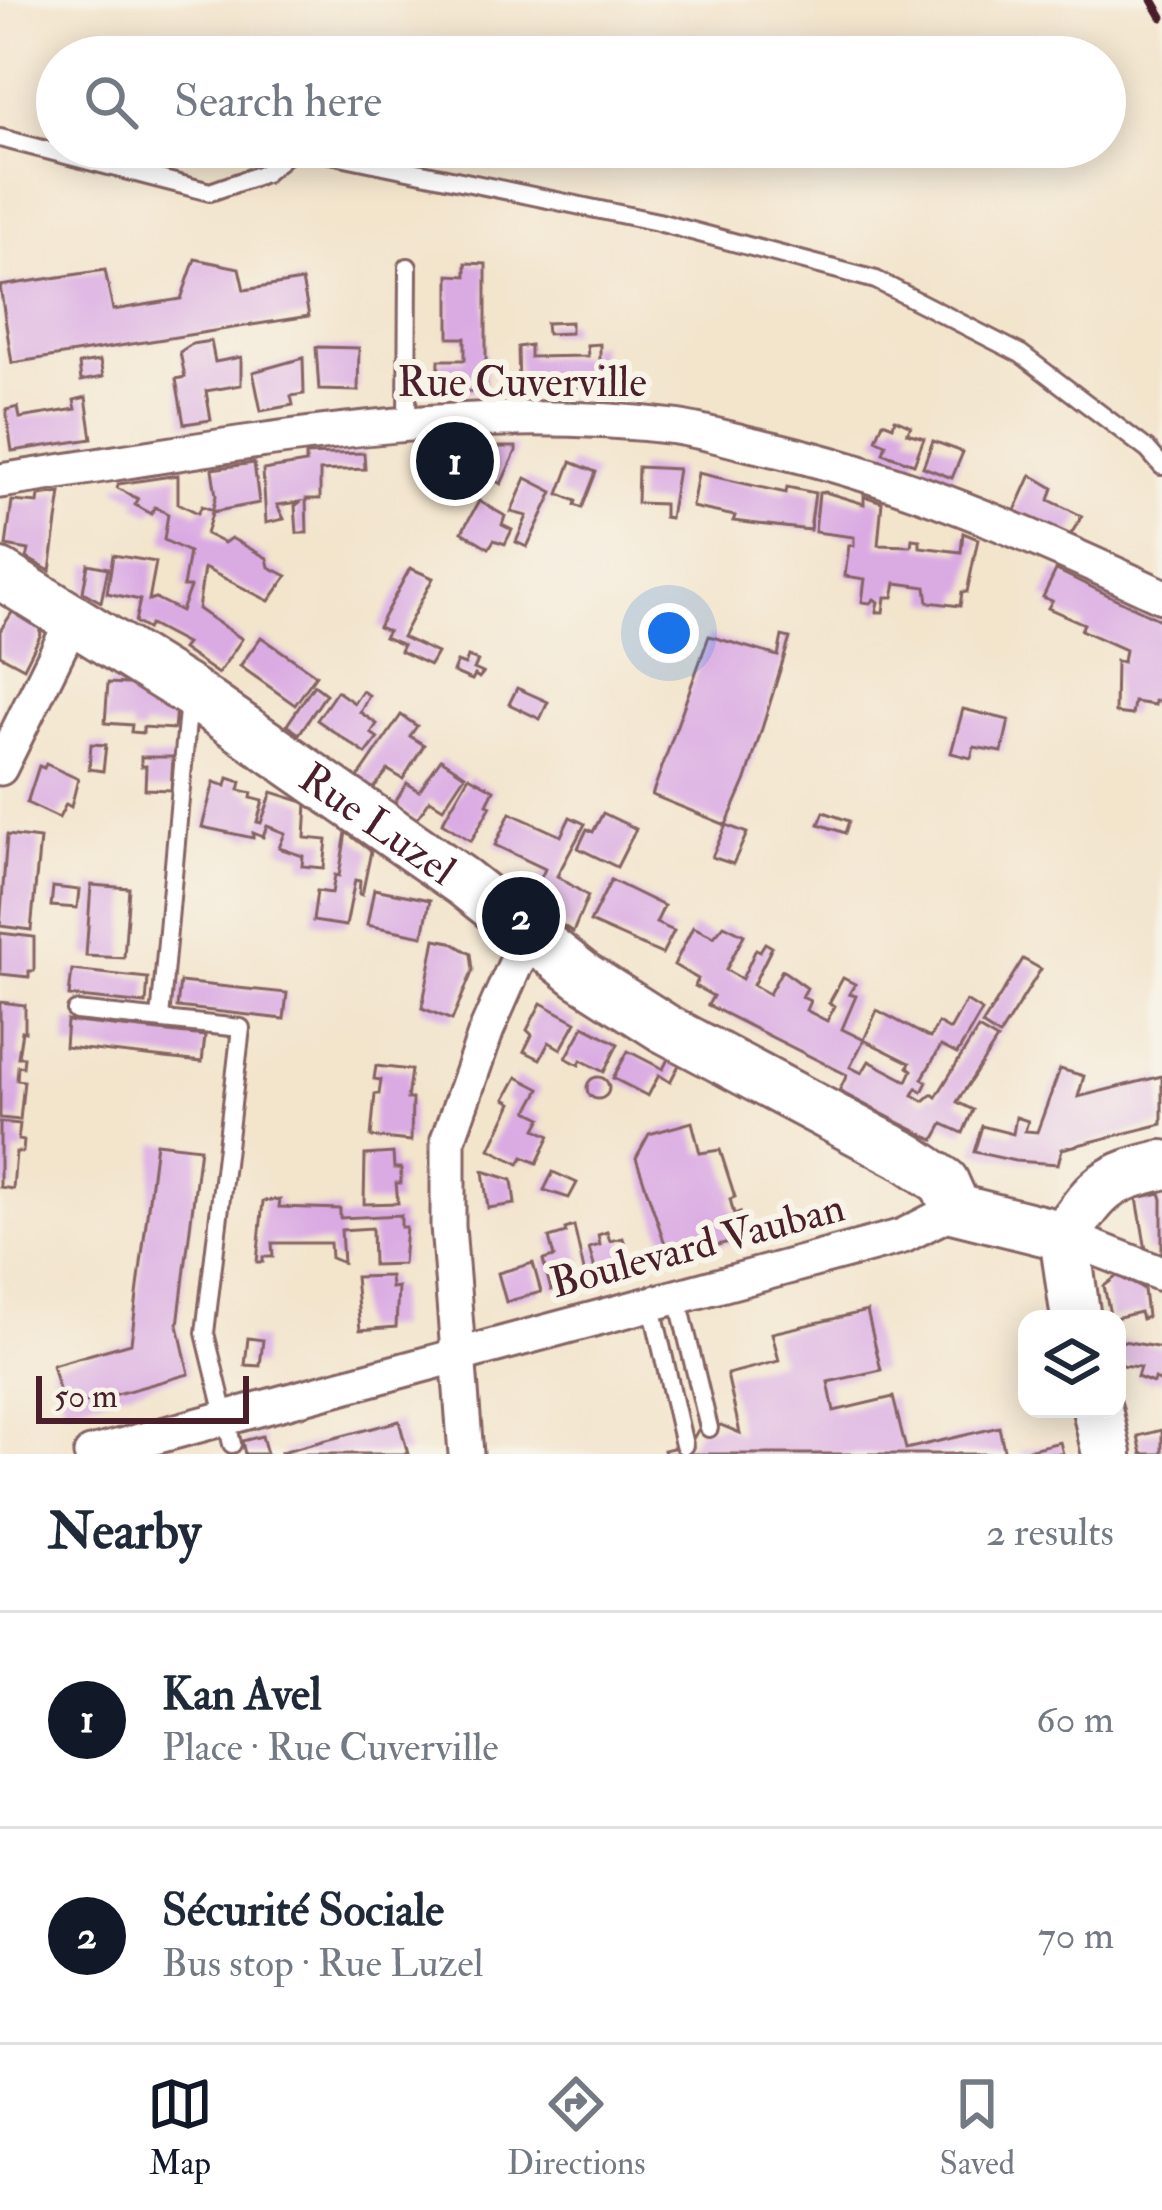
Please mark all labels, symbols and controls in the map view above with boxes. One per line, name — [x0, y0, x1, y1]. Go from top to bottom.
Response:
search box — [36, 36, 1126, 168]
icon: search — [78, 69, 144, 135]
text: Search here — [174, 74, 382, 130]
street label: Rue Cuverville — [397, 357, 647, 409]
pin: 1 — [416, 416, 494, 506]
your location — [639, 603, 699, 663]
street label: Rue Luzel — [289, 752, 465, 897]
pin: 2 — [482, 871, 560, 961]
street label: Boulevard Vauban — [545, 1182, 850, 1310]
map controls — [1018, 1310, 1126, 1418]
button: layers — [1018, 1310, 1126, 1418]
scale bar — [36, 1370, 249, 1423]
text: 50 m — [54, 1376, 118, 1417]
text: Nearby — [48, 1500, 201, 1564]
text: 2 results — [986, 1508, 1114, 1557]
text: Kan Avel — [162, 1667, 321, 1723]
text: 1 — [80, 1695, 94, 1744]
text: 60 m — [1036, 1695, 1114, 1744]
text: Place · Rue Cuverville — [162, 1723, 499, 1772]
text: Sécurité Sociale — [162, 1883, 444, 1939]
text: 2 — [77, 1911, 97, 1960]
text: 70 m — [1038, 1911, 1114, 1960]
text: Bus stop · Rue Luzel — [162, 1939, 484, 1988]
tab: Map — [147, 2071, 213, 2184]
tab: Directions — [507, 2071, 646, 2184]
tab: Saved — [940, 2071, 1015, 2184]

